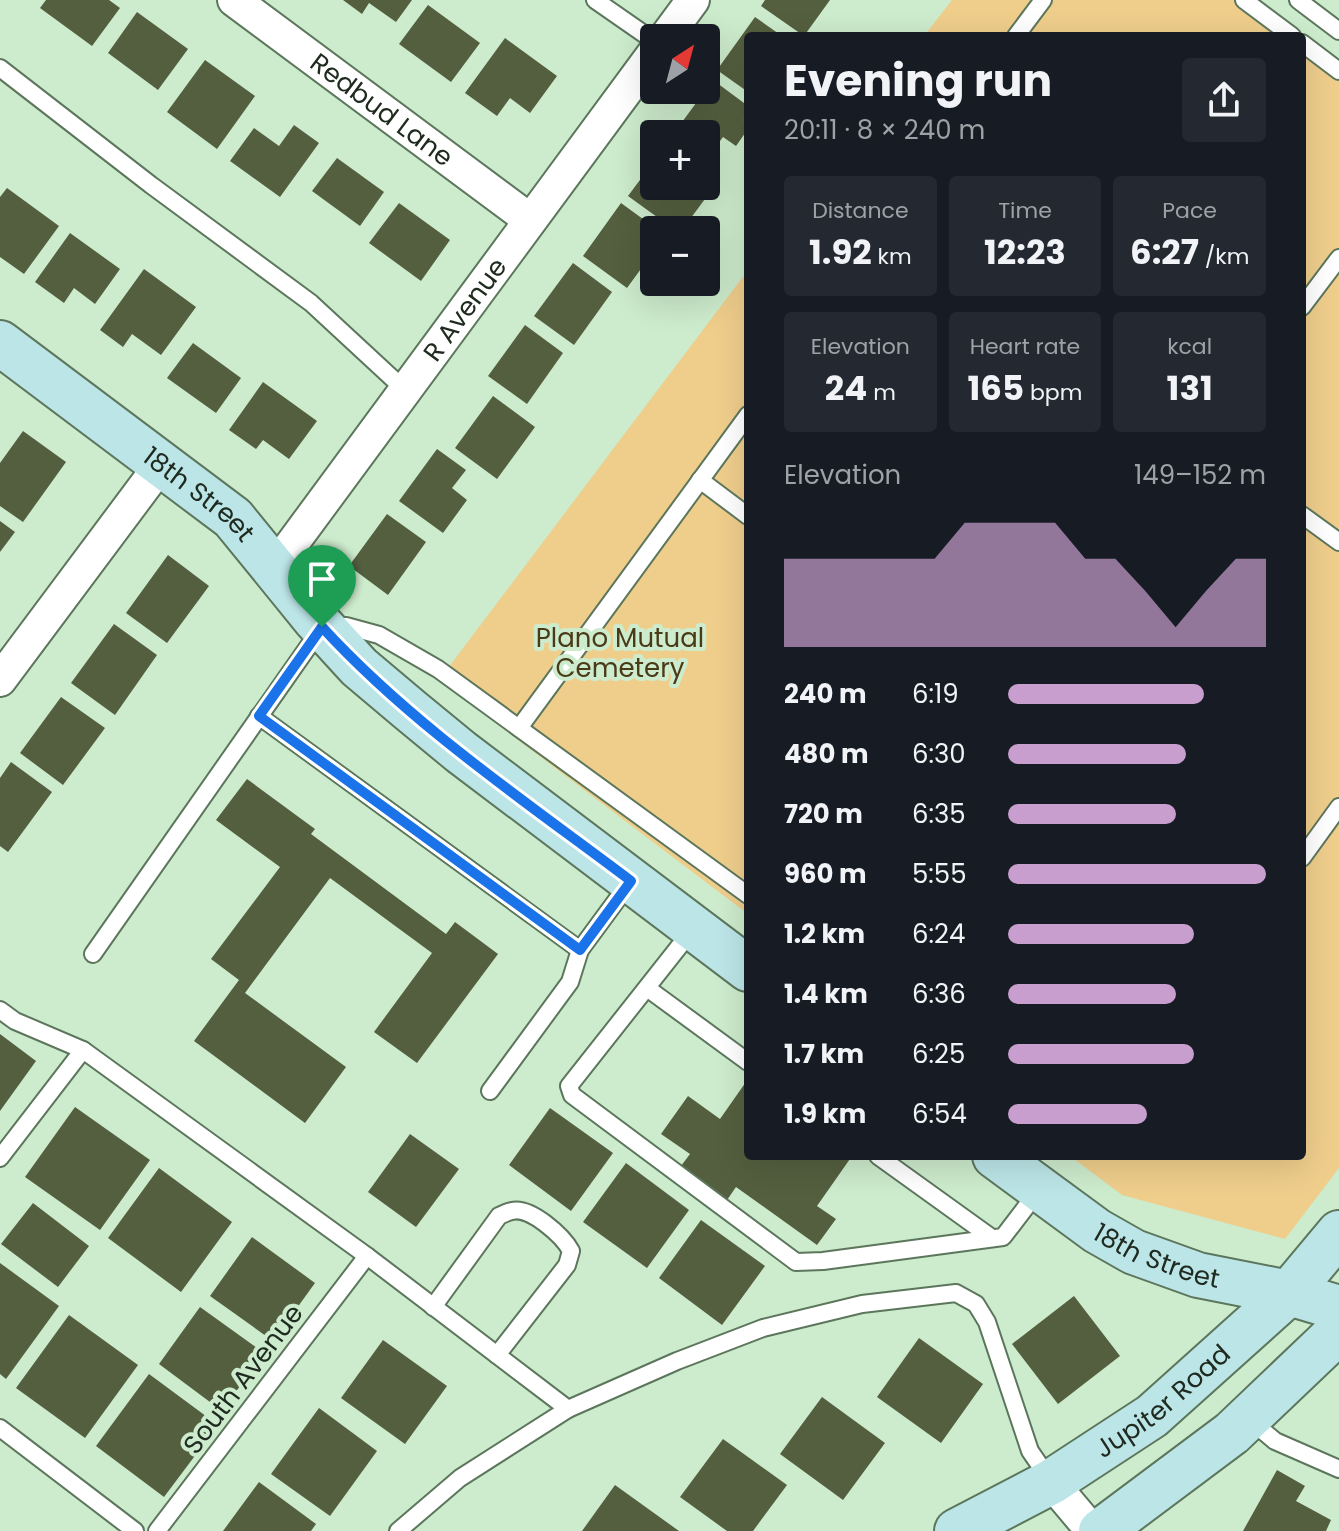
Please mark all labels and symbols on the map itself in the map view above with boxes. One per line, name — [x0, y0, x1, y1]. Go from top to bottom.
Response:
north arrow — [640, 24, 720, 104]
street label: Redbud Lane — [303, 45, 461, 175]
street label: R Avenue — [415, 250, 515, 369]
street label: 18th Street — [136, 439, 263, 549]
pin — [288, 545, 356, 627]
park label: Plano Mutual Cemetery — [536, 620, 704, 686]
street label: 18th Street — [1087, 1215, 1223, 1297]
street label: South Avenue — [175, 1297, 311, 1461]
street label: Jupiter Road — [1088, 1336, 1238, 1467]

